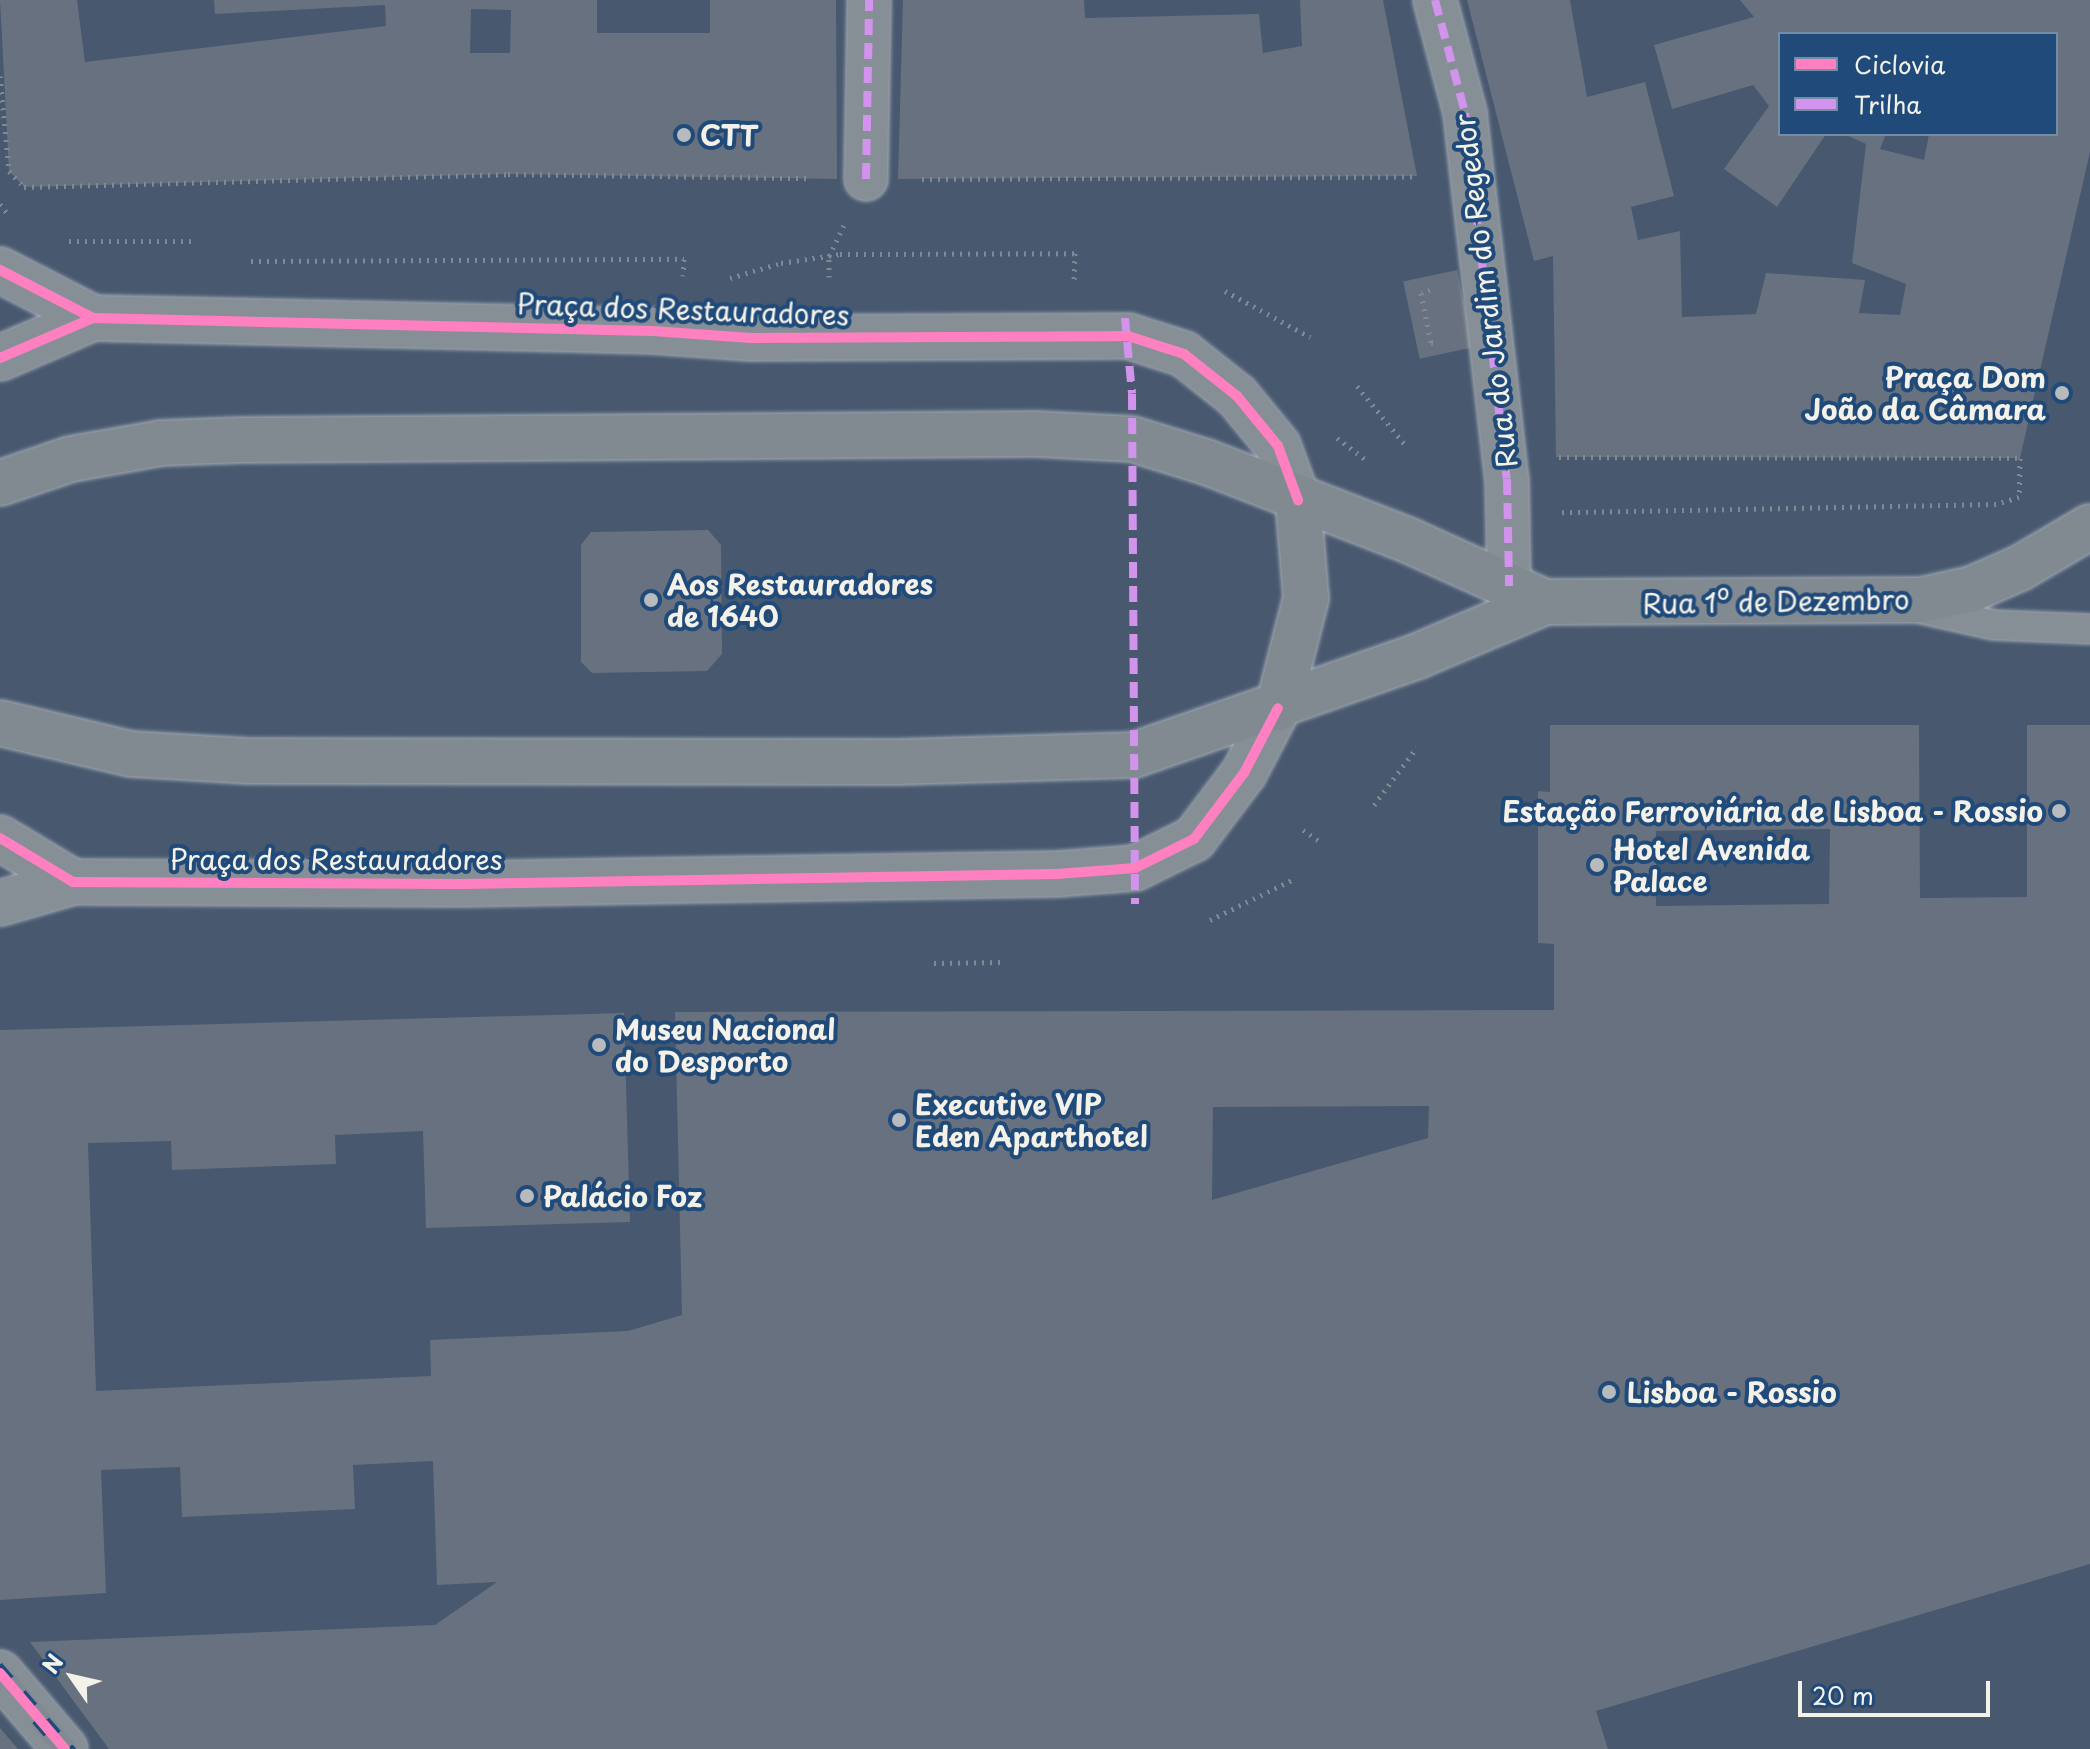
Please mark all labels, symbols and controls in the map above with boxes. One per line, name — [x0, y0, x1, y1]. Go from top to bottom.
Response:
legend — [1778, 32, 2058, 136]
text: Ciclovia — [1854, 46, 1945, 82]
text: Trilha — [1854, 86, 1921, 122]
street label: Rua do Jardim do Regedor — [1447, 112, 1523, 470]
place label: CTT — [700, 118, 758, 152]
marker: CTT — [675, 126, 693, 144]
street label: Praça dos Restauradores — [515, 286, 851, 332]
place label: Praça Dom João da Câmara — [1805, 360, 2046, 426]
marker: Praça Dom João da Câmara — [2053, 384, 2071, 402]
place label: Aos Restauradores de 1640 — [667, 567, 934, 633]
street label: Rua 1º de Dezembro — [1640, 582, 1912, 620]
marker: Aos Restauradores de 1640 — [642, 591, 660, 609]
place label: Estação Ferroviária de Lisboa - Rossio — [1502, 794, 2043, 828]
marker: Estação Ferroviária de Lisboa - Rossio — [2050, 802, 2068, 820]
place label: Hotel Avenida Palace — [1613, 832, 1812, 898]
street label: Praça dos Restauradores — [169, 842, 503, 876]
marker: Hotel Avenida Palace — [1588, 856, 1606, 874]
place label: Museu Nacional do Desporto — [615, 1012, 837, 1078]
marker: Museu Nacional do Desporto — [590, 1036, 608, 1054]
place label: Executive VIP Eden Aparthotel — [915, 1087, 1150, 1153]
marker: Executive VIP Eden Aparthotel — [890, 1111, 908, 1129]
place label: Palácio Foz — [543, 1179, 703, 1213]
marker: Palácio Foz — [518, 1187, 536, 1205]
place label: Lisboa - Rossio — [1627, 1375, 1836, 1409]
marker: Lisboa - Rossio — [1598, 1381, 1620, 1403]
north arrow — [32, 1637, 112, 1717]
text: N — [33, 1647, 70, 1680]
scale bar — [1802, 1665, 1994, 1715]
text: 20 m — [1812, 1677, 1874, 1713]

